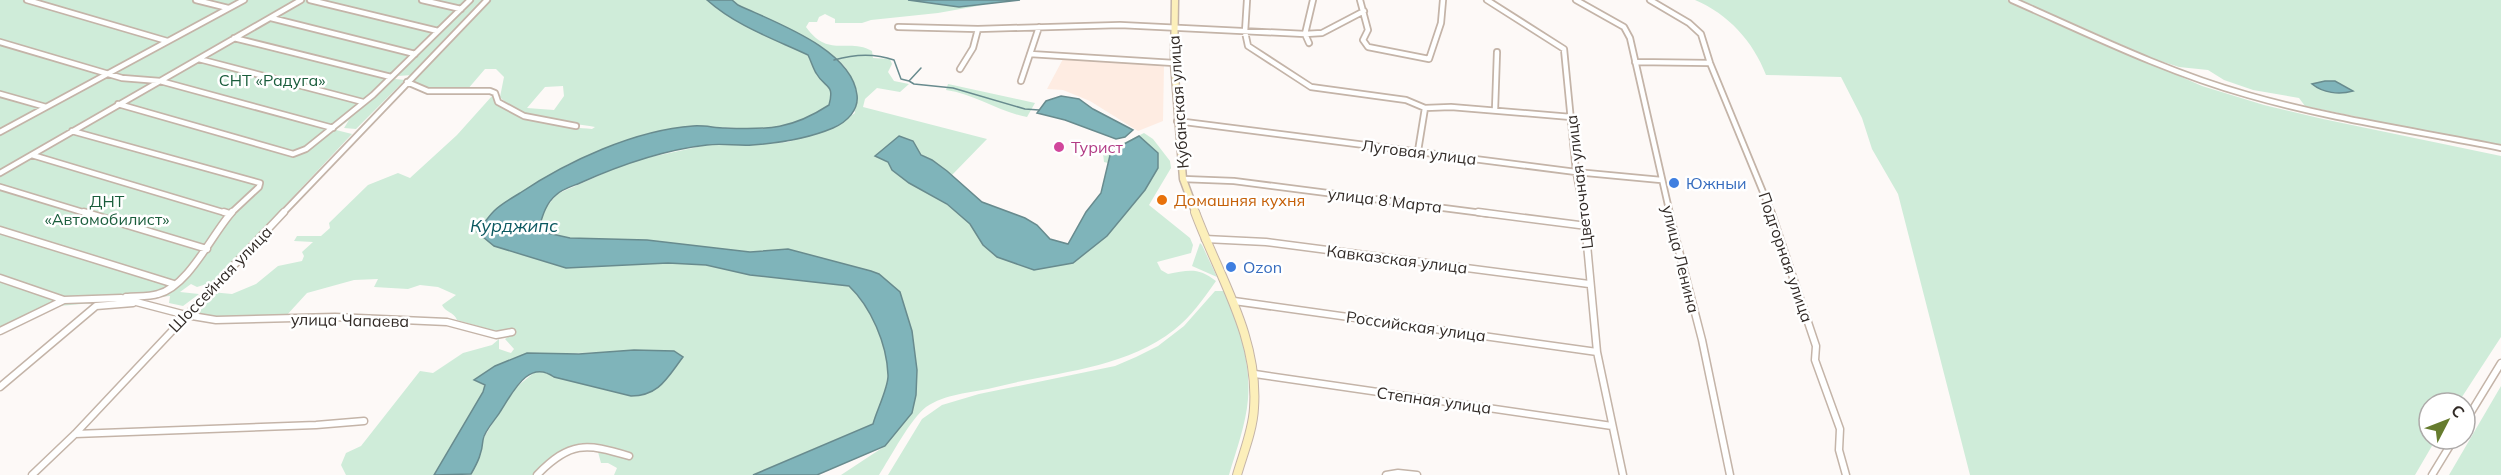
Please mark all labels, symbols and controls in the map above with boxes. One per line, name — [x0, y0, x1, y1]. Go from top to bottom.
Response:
street label: Кубанская улица — [1163, 35, 1193, 169]
park label: СНТ «Радуга» — [219, 70, 325, 90]
street label: Цветочная улица — [1561, 114, 1597, 250]
street label: Луговая улица — [1360, 135, 1478, 169]
place label: Турист — [1071, 137, 1124, 157]
marker: Турист — [1052, 140, 1066, 154]
place label: Южныи — [1686, 173, 1747, 193]
marker: Южныи — [1667, 176, 1681, 190]
street label: улица 8 Марта — [1327, 183, 1443, 217]
street label: Подгорная улица — [1754, 189, 1818, 325]
place label: Домашняя кухня — [1174, 190, 1305, 210]
park label: ДНТ «Автомобилист» — [45, 191, 169, 229]
marker: Домашняя кухня — [1155, 193, 1169, 207]
street label: улица Ленина — [1658, 203, 1704, 315]
water label: Курджипс — [470, 214, 558, 237]
street label: Шоссейная улица — [164, 222, 276, 336]
street label: Кавказская улица — [1325, 240, 1469, 278]
place label: Ozon — [1243, 257, 1282, 277]
marker: Ozon — [1224, 260, 1238, 274]
street label: Российская улица — [1345, 306, 1487, 346]
street label: улица Чапаева — [291, 309, 409, 331]
street label: Степная улица — [1375, 382, 1493, 418]
north arrow — [2417, 391, 2477, 451]
text: С — [2447, 400, 2469, 422]

